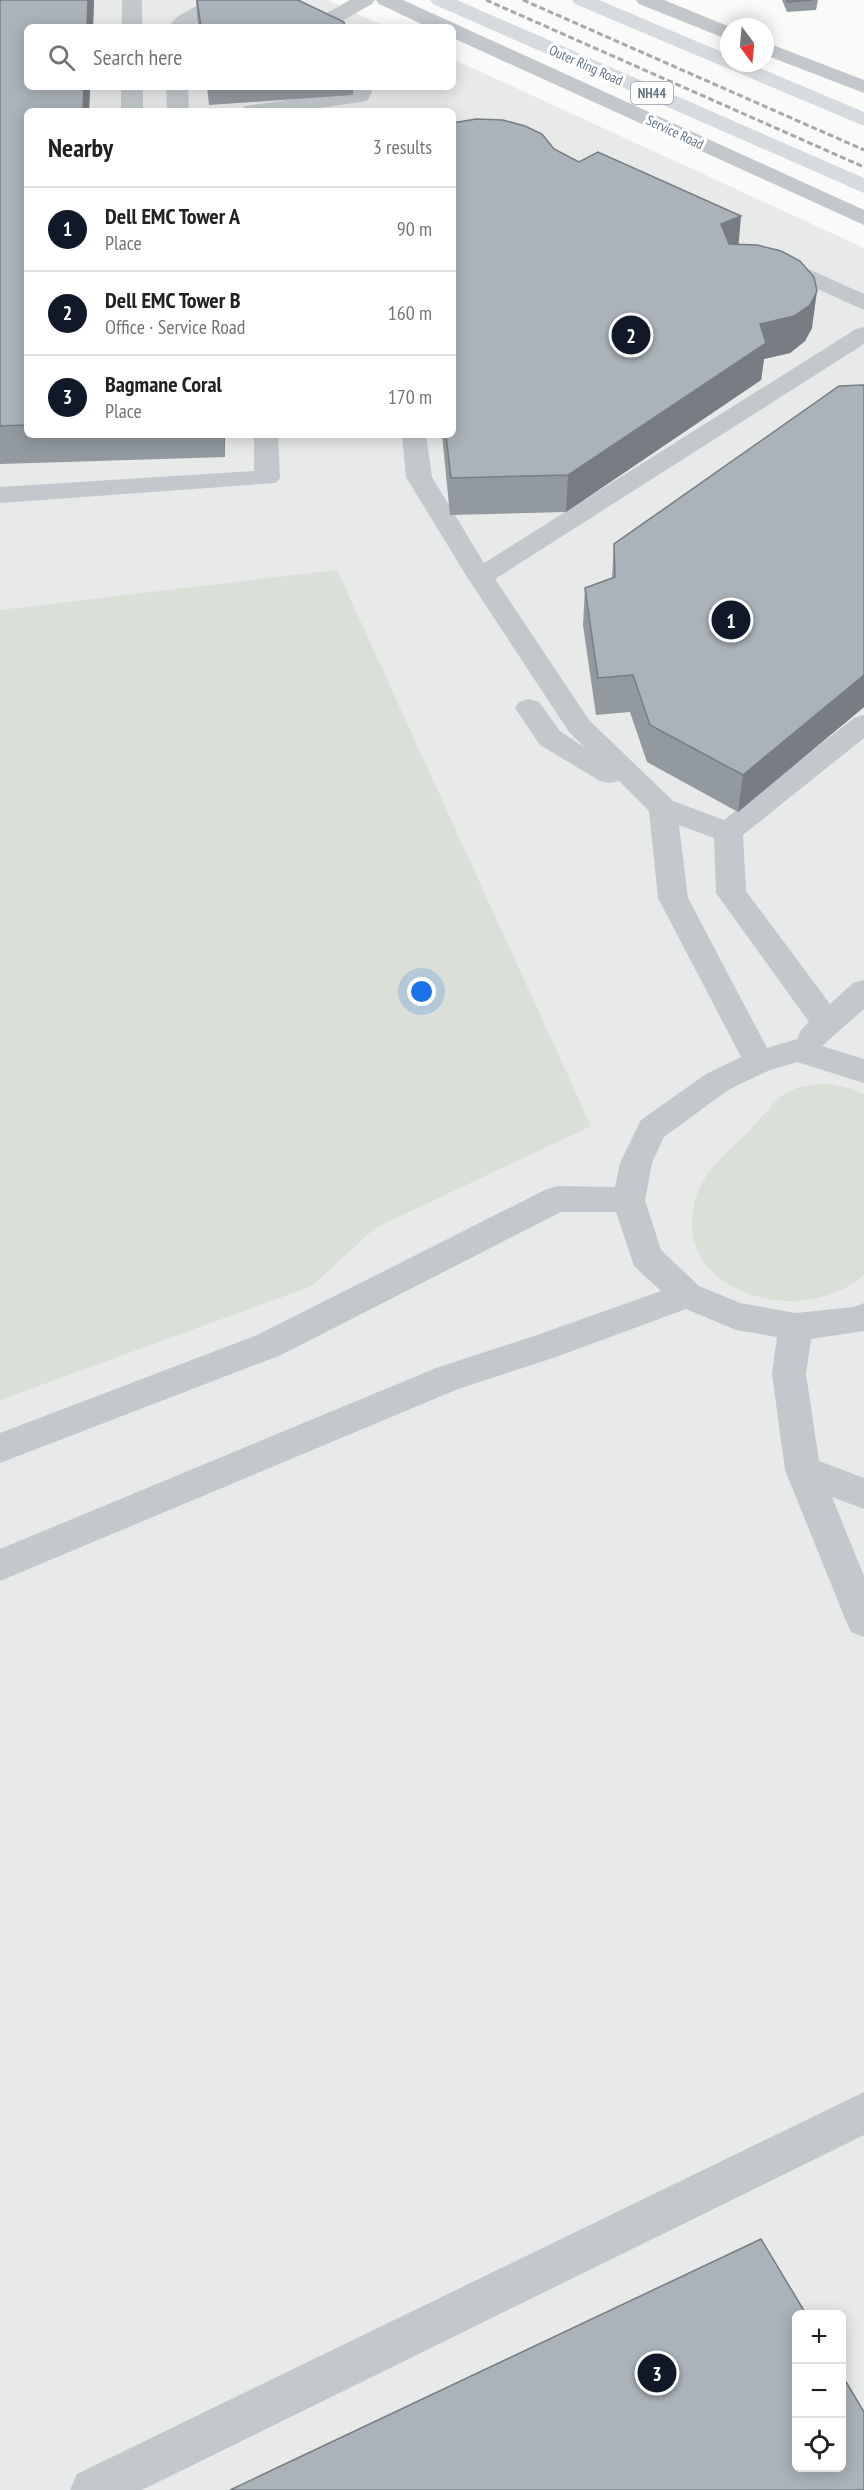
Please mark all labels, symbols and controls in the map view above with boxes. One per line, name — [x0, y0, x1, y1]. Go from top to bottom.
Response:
north arrow — [720, 18, 774, 72]
search box — [24, 24, 456, 90]
icon: search — [45, 41, 78, 74]
street label: Outer Ring Road — [546, 41, 626, 89]
text: Search here — [93, 43, 182, 71]
road number: NH44 — [631, 82, 673, 104]
street label: Service Road — [643, 111, 707, 153]
text: Nearby — [48, 131, 113, 164]
text: 3 results — [373, 134, 432, 160]
text: Dell EMC Tower A — [105, 202, 240, 230]
text: 1 — [63, 216, 72, 242]
text: 90 m — [397, 216, 432, 242]
text: Place — [105, 230, 142, 256]
text: Dell EMC Tower B — [105, 286, 241, 314]
text: 2 — [63, 300, 72, 326]
text: 160 m — [388, 300, 432, 326]
pin: 2 — [612, 312, 650, 358]
text: Office · Service Road — [105, 314, 245, 340]
text: Bagmane Coral — [105, 370, 222, 398]
text: 3 — [63, 384, 72, 410]
text: 170 m — [388, 384, 432, 410]
text: Place — [105, 398, 142, 424]
pin: 1 — [712, 598, 750, 642]
your location — [407, 977, 436, 1006]
map controls — [792, 2310, 846, 2472]
button: + — [792, 2310, 846, 2364]
pin: 3 — [638, 2350, 676, 2396]
button: − — [792, 2364, 846, 2418]
button: locate — [792, 2418, 846, 2472]

